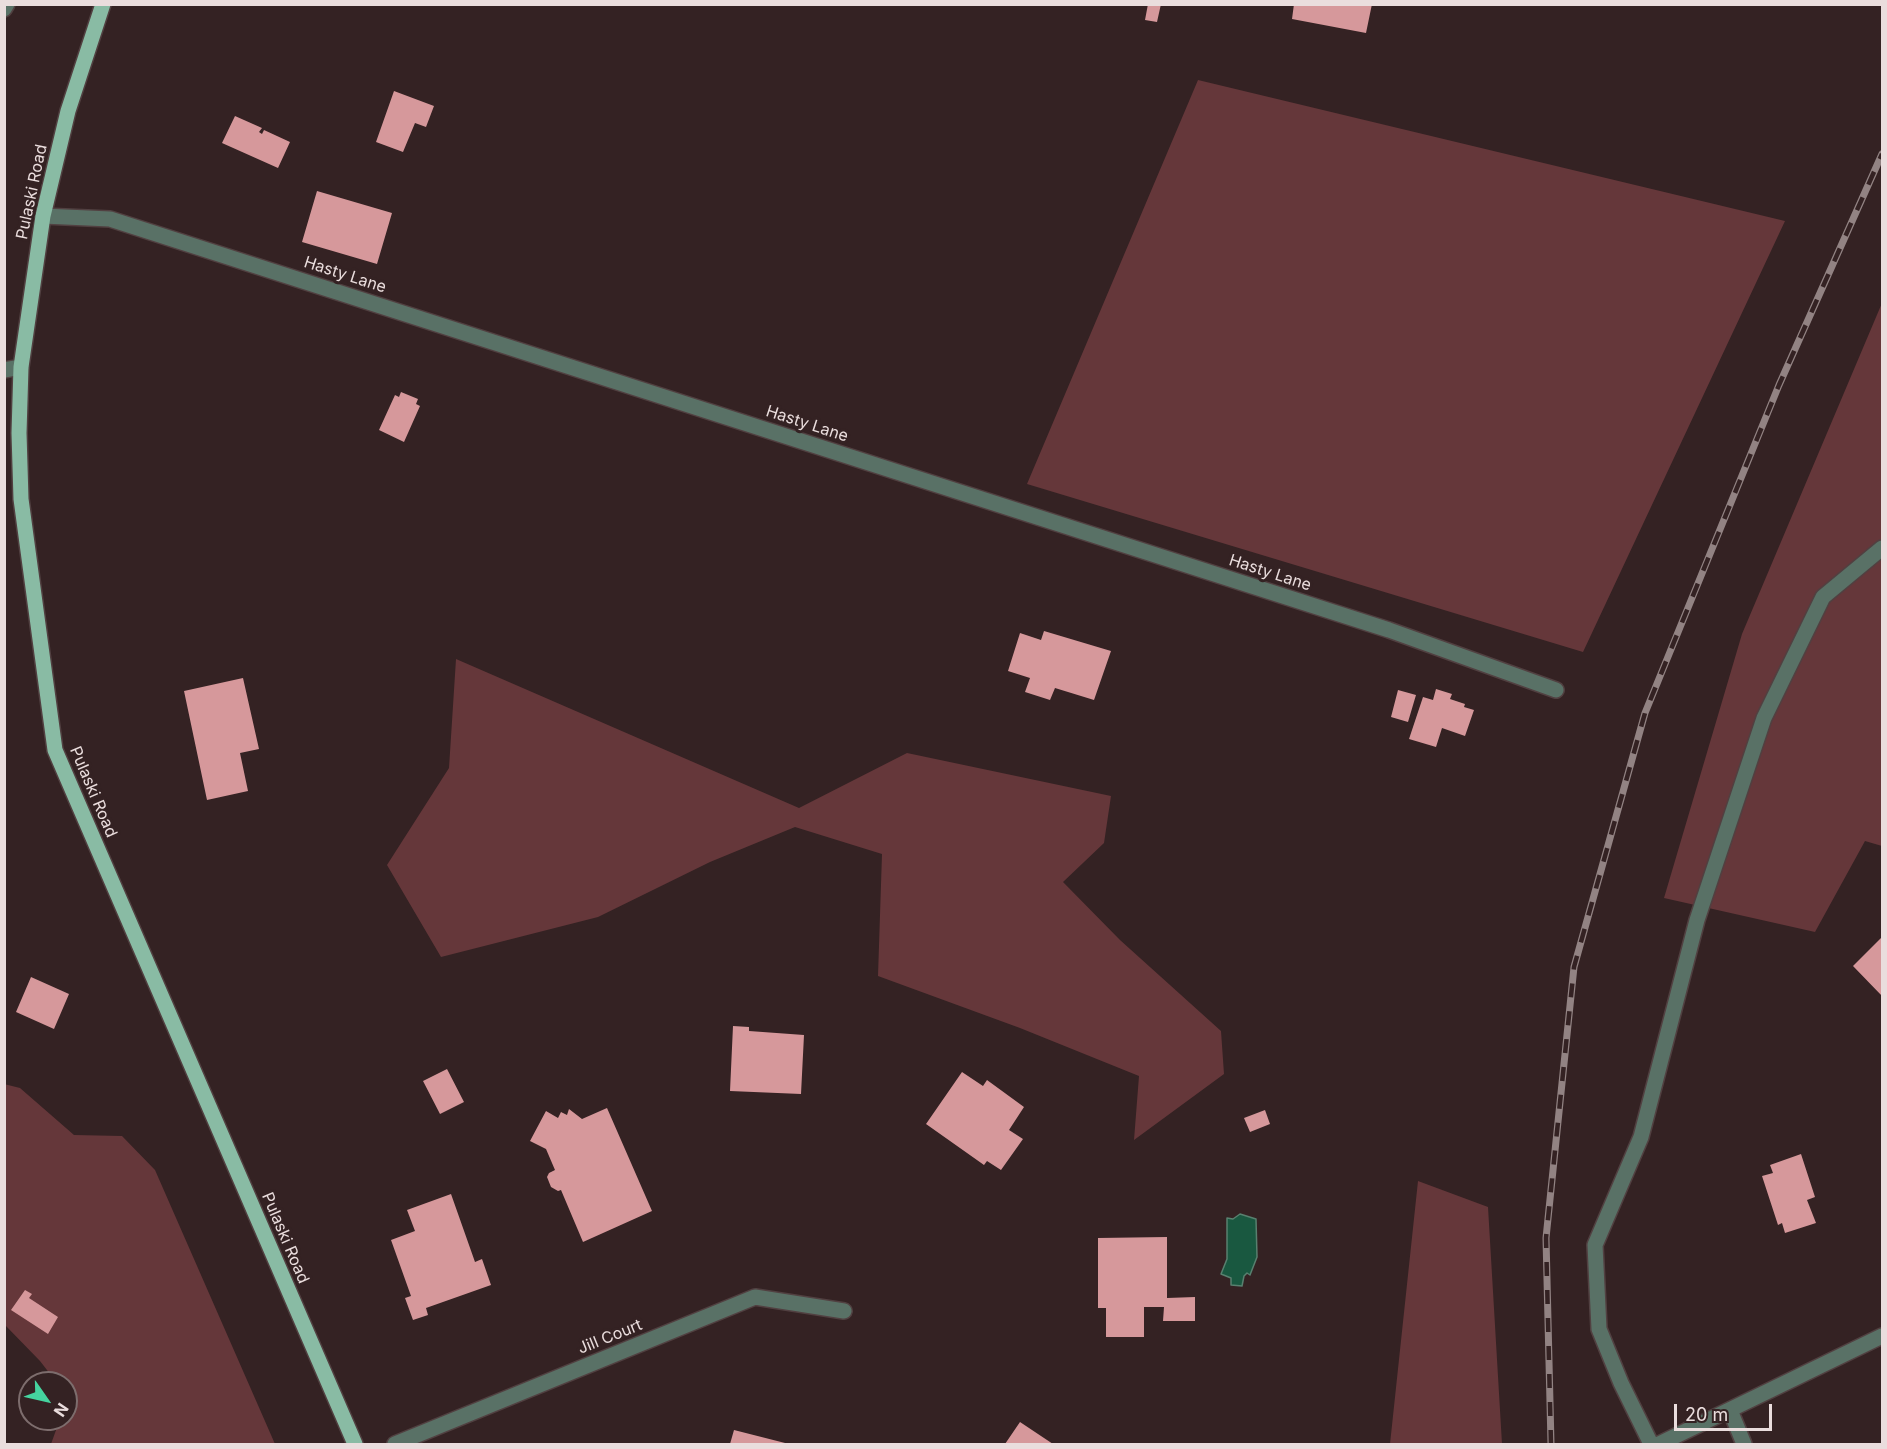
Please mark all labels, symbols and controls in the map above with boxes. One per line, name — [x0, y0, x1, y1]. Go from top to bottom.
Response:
street label: Pulaski Road — [13, 143, 51, 241]
street label: Hasty Lane — [302, 253, 388, 297]
street label: Hasty Lane — [764, 402, 850, 446]
street label: Hasty Lane — [1227, 551, 1313, 595]
street label: Pulaski Road — [65, 744, 121, 840]
street label: Pulaski Road — [257, 1190, 313, 1286]
street label: Jill Court — [575, 1315, 645, 1359]
north arrow — [18, 1371, 78, 1431]
scale bar — [1677, 1392, 1774, 1430]
text: N — [50, 1399, 73, 1421]
text: 20 m — [1685, 1404, 1728, 1425]

